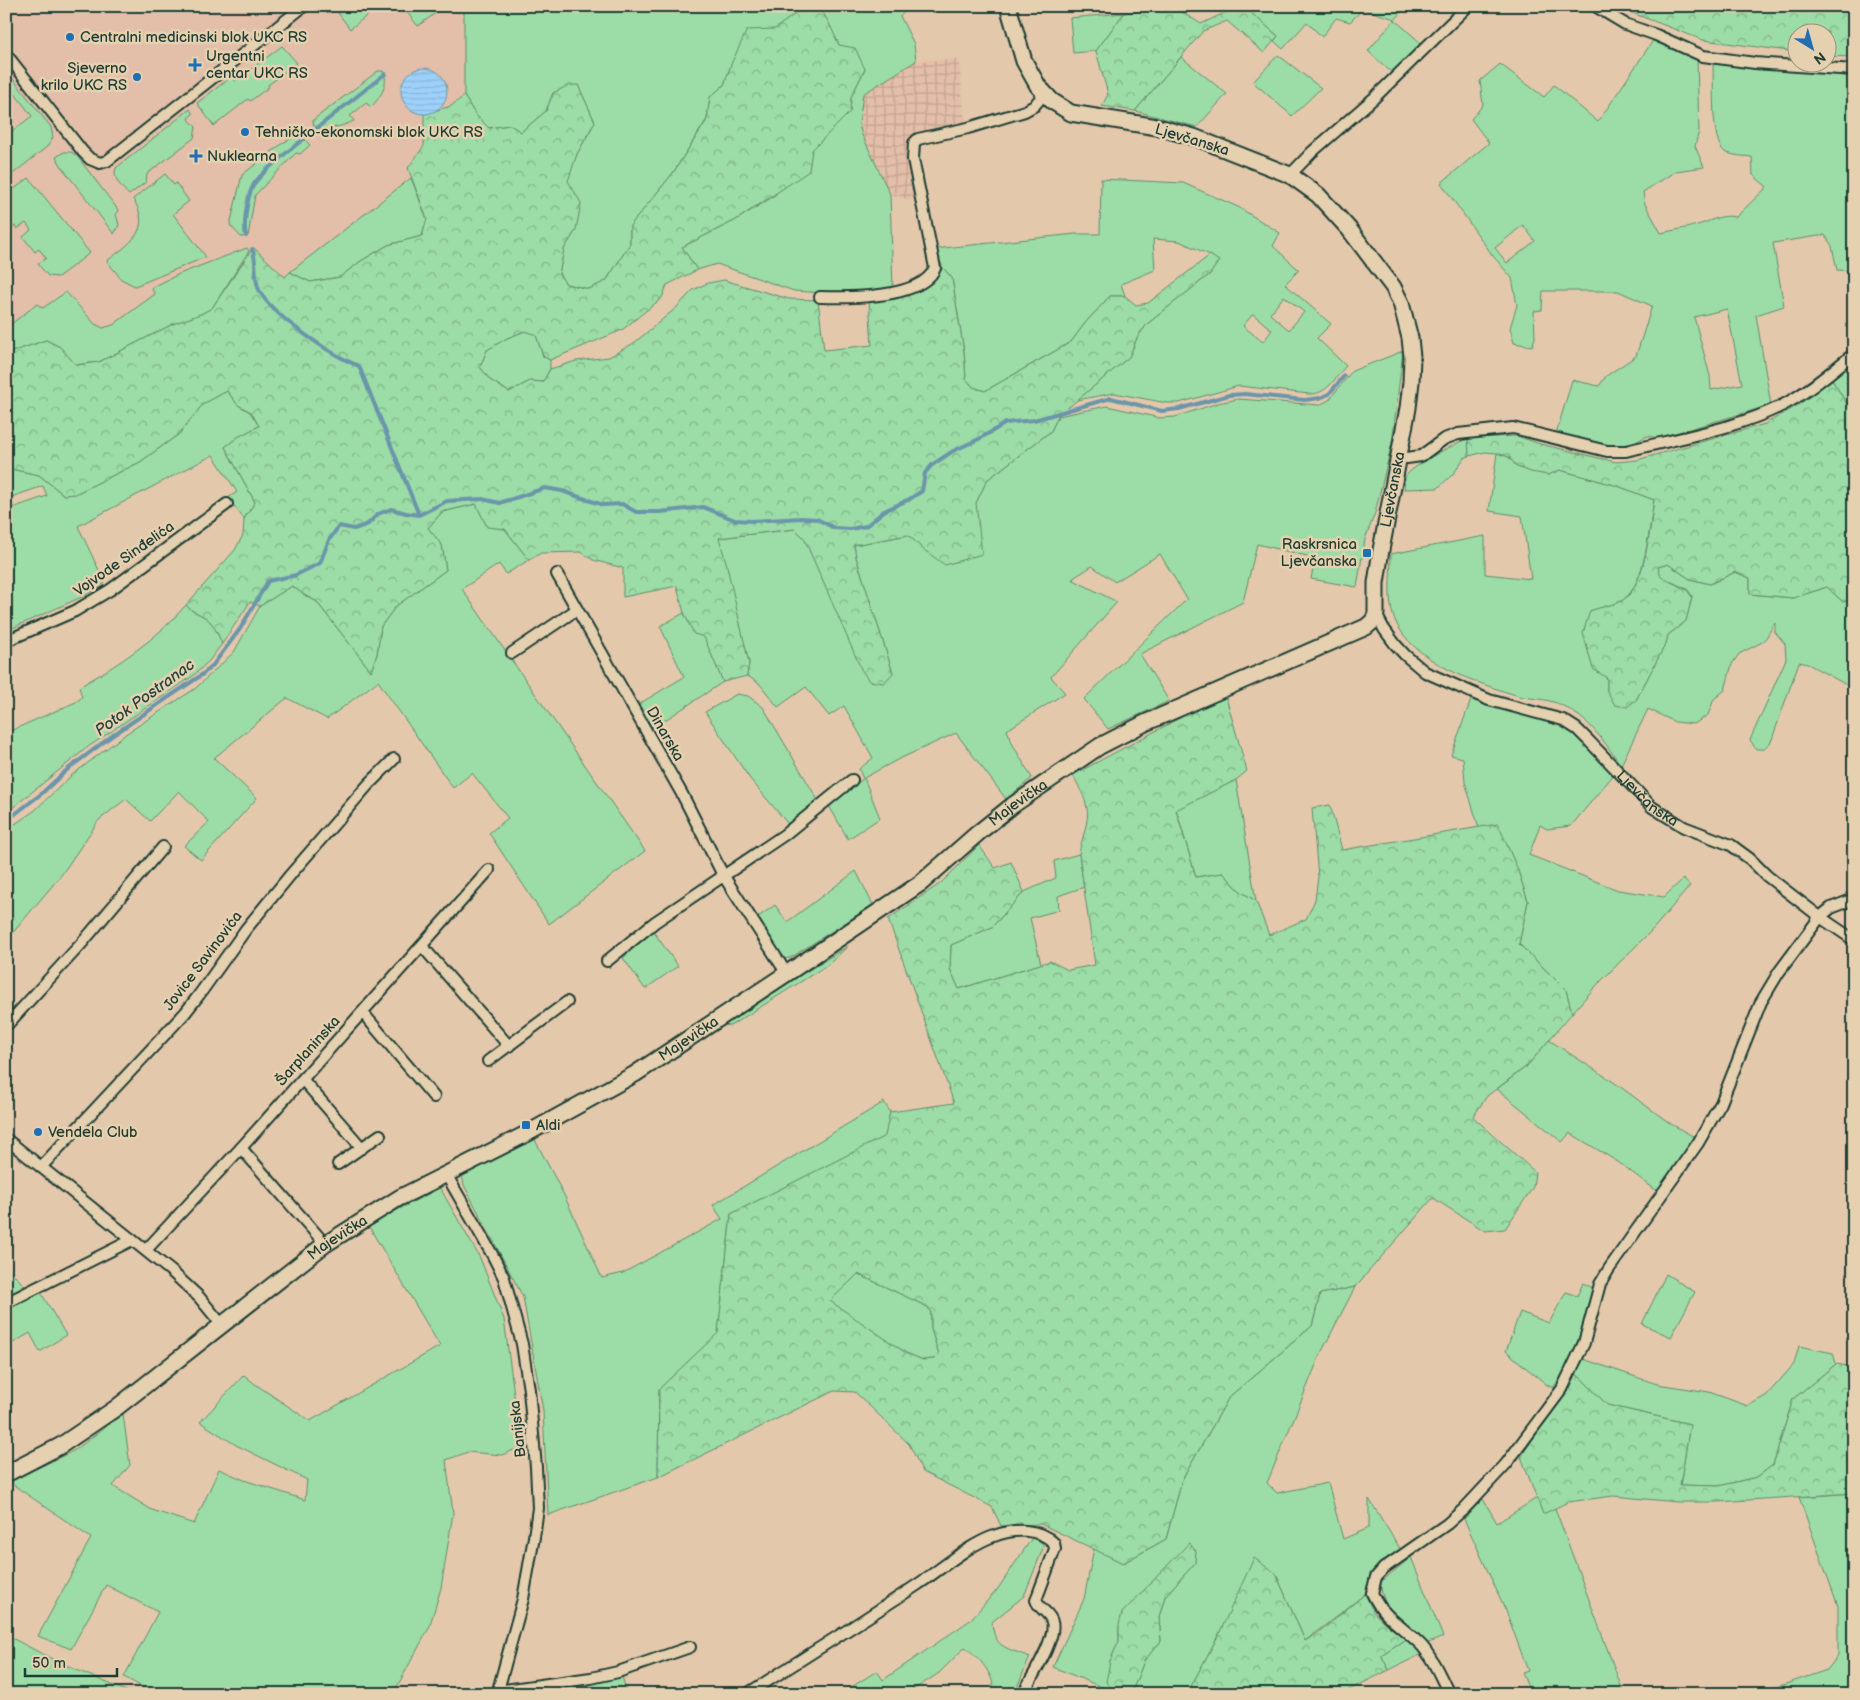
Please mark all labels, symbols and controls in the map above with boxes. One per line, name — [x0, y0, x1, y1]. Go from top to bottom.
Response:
north arrow — [1788, 22, 1838, 72]
place label: Centralni medicinski blok UKC RS — [80, 28, 307, 47]
marker: Centralni medicinski blok UKC RS — [64, 31, 76, 43]
place label: Urgentni centar UKC RS — [206, 47, 308, 83]
text: N — [1810, 48, 1829, 68]
marker: Urgentni centar UKC RS — [188, 58, 202, 72]
place label: Sjeverno krilo UKC RS — [41, 59, 127, 95]
marker: Sjeverno krilo UKC RS — [131, 71, 143, 83]
street label: Ljevčanska — [1153, 120, 1231, 160]
place label: Tehničko-ekonomski blok UKC RS — [255, 123, 483, 142]
marker: Tehničko-ekonomski blok UKC RS — [239, 126, 251, 138]
place label: Nuklearna — [207, 147, 277, 166]
marker: Nuklearna — [189, 149, 203, 163]
street label: Ljevčanska — [1376, 450, 1409, 529]
street label: Vojvode Sinđelića — [70, 517, 178, 601]
place label: Raskrsnica Ljevčanska — [1280, 535, 1357, 571]
marker: Raskrsnica Ljevčanska — [1361, 547, 1373, 559]
water label: Potok Postranac — [91, 655, 199, 741]
street label: Dinarska — [642, 703, 688, 765]
street label: Ljevčanska — [1612, 766, 1682, 831]
street label: Majevička — [985, 775, 1051, 830]
street label: Jovice Savinovića — [159, 907, 247, 1015]
street label: Šarplaninska — [272, 1012, 344, 1090]
street label: Majevička — [655, 1012, 722, 1065]
place label: Aldi — [536, 1116, 561, 1135]
marker: Aldi — [520, 1119, 532, 1131]
place label: Vendela Club — [48, 1123, 138, 1142]
marker: Vendela Club — [32, 1126, 44, 1138]
street label: Majevička — [303, 1211, 371, 1264]
street label: Banijska — [506, 1399, 530, 1459]
scale bar — [25, 1645, 118, 1677]
text: 50 m — [32, 1654, 66, 1673]

